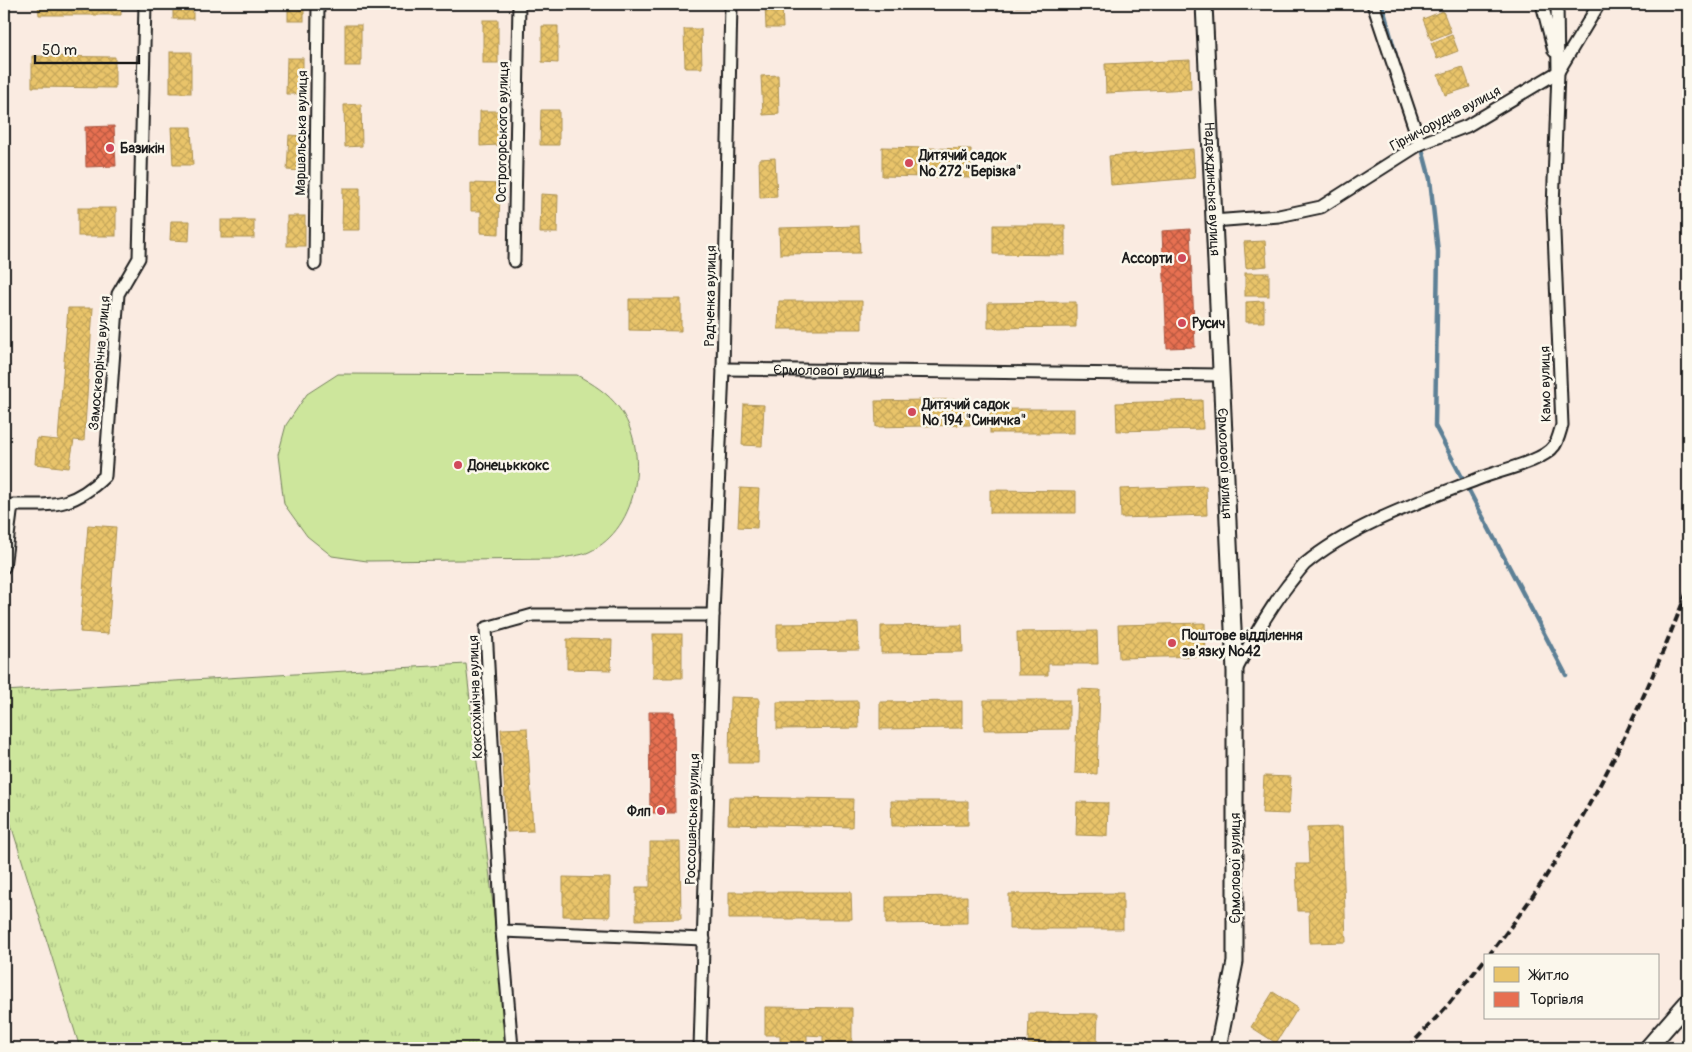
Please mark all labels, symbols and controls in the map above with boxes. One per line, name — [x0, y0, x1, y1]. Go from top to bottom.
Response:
scale bar — [35, 32, 139, 64]
text: 50 m — [42, 41, 77, 60]
street label: Острогорського вулиця — [493, 61, 512, 203]
street label: Маршальська вулиця — [292, 70, 311, 196]
street label: Гірничорудна вулиця — [1387, 82, 1504, 155]
street label: Надєждинська вулиця — [1200, 121, 1224, 256]
place label: Базикін — [120, 140, 165, 157]
marker: Базикін — [104, 142, 116, 154]
place label: Дитячий садок № 272 "Берізка" — [918, 147, 1021, 180]
marker: Дитячий садок № 272 "Берізка" — [903, 157, 915, 169]
street label: Радченка вулиця — [701, 245, 720, 347]
place label: Ассорти — [1121, 250, 1173, 267]
marker: Ассорти — [1176, 252, 1188, 264]
street label: Замоскворічна вулиця — [85, 295, 114, 431]
place label: Русич — [1192, 315, 1225, 332]
marker: Русич — [1176, 317, 1188, 329]
street label: Камо вулиця — [1536, 346, 1555, 422]
street label: Єрмолової вулиця — [774, 362, 884, 380]
place label: Дитячий садок № 194 "Синичка" — [921, 396, 1026, 429]
marker: Дитячий садок № 194 "Синичка" — [906, 406, 918, 418]
street label: Єрмолової вулиця — [1214, 408, 1236, 519]
place label: Донецьккокс — [467, 457, 549, 474]
marker: Донецьккокс — [452, 459, 464, 471]
place label: Поштове відділення зв'язку №42 — [1182, 627, 1303, 660]
street label: Коксохімічна вулиця — [465, 635, 486, 759]
marker: Поштове відділення зв'язку №42 — [1166, 637, 1178, 649]
street label: Россошанська вулиця — [682, 753, 703, 885]
place label: Флп — [626, 803, 651, 820]
marker: Флп — [655, 805, 667, 817]
street label: Єрмолової вулиця — [1227, 813, 1244, 923]
legend — [1484, 954, 1660, 1020]
text: Житло — [1528, 966, 1569, 985]
text: Торгівля — [1530, 990, 1584, 1009]

